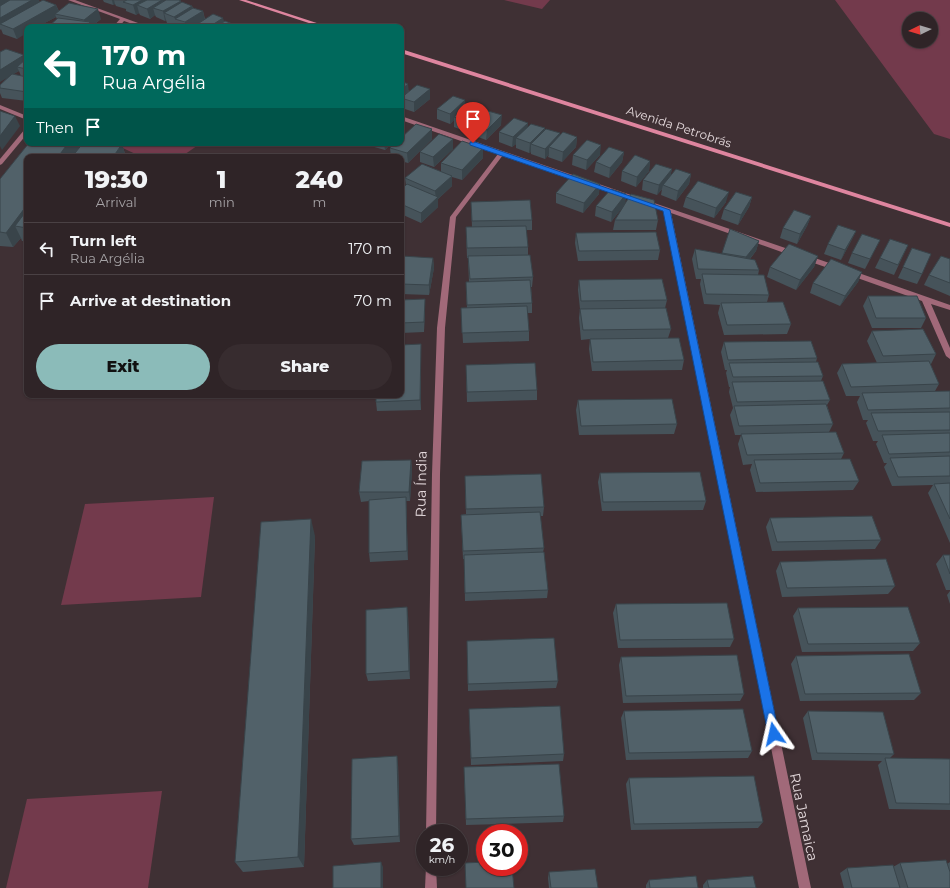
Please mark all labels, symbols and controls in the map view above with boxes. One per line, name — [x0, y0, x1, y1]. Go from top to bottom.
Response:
north arrow — [902, 12, 938, 48]
map controls — [902, 12, 938, 48]
text: 170 m — [102, 38, 186, 72]
icon: left — [36, 40, 88, 92]
text: Rua Argélia — [102, 72, 206, 94]
pin — [456, 102, 490, 143]
street label: Avenida Petrobrás — [625, 102, 734, 151]
icon: arrive — [462, 108, 484, 130]
icon: arrive — [82, 116, 104, 138]
text: Then — [36, 118, 74, 137]
text: 19:30 — [85, 165, 148, 194]
text: 1 — [217, 165, 227, 194]
text: 240 — [296, 165, 343, 194]
text: Arrival — [96, 194, 137, 210]
text: min — [209, 194, 235, 210]
text: m — [312, 194, 326, 210]
text: Turn left — [70, 231, 137, 250]
icon: left — [36, 238, 58, 260]
text: 170 m — [348, 239, 392, 258]
text: Rua Argélia — [70, 250, 145, 266]
icon: arrive — [36, 290, 58, 312]
text: Arrive at destination — [70, 291, 231, 310]
text: 70 m — [354, 291, 392, 310]
button: Exit — [36, 344, 210, 390]
button: Share — [218, 344, 392, 390]
street label: Rua Índia — [411, 451, 431, 517]
position arrow — [753, 713, 795, 755]
street label: Rua Jamaica — [786, 771, 822, 863]
speed limit sign: 30 — [476, 824, 528, 876]
text: 26 — [430, 833, 454, 857]
text: km/h — [429, 853, 455, 866]

